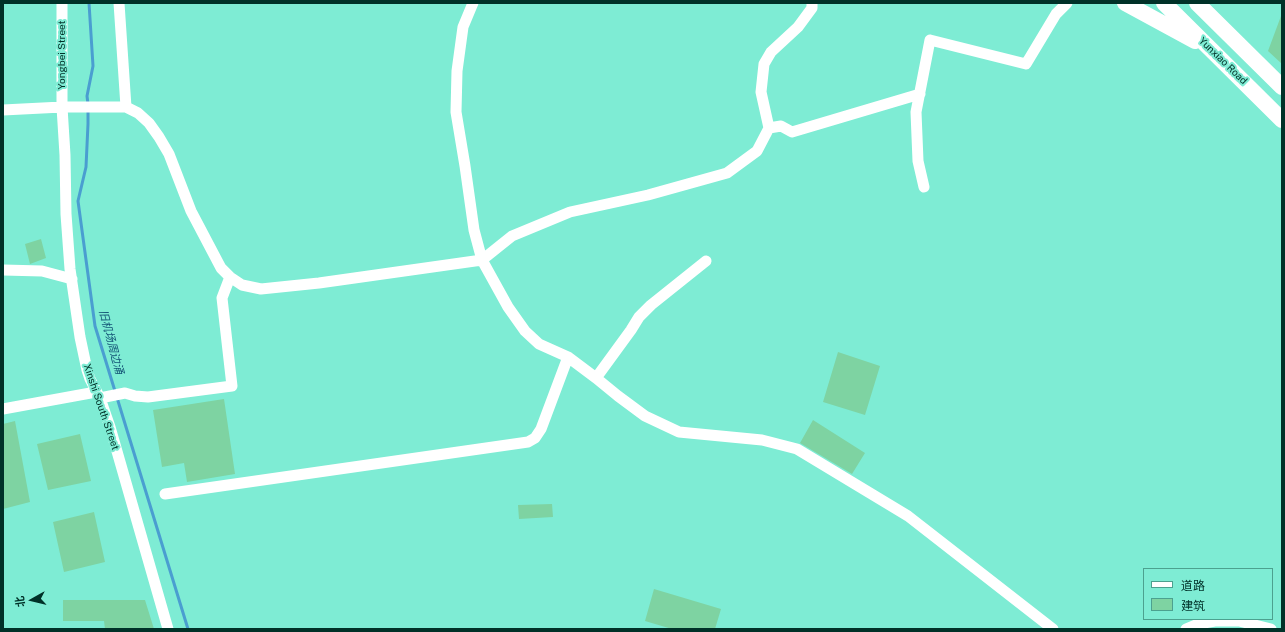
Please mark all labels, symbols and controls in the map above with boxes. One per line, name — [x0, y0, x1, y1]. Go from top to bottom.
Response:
street label: Yongbei Street — [56, 21, 68, 89]
street label: Yunxiao Road — [1196, 35, 1250, 87]
water label: 旧机场周边涌 — [96, 308, 126, 376]
street label: Xinshi South Street — [81, 362, 121, 452]
legend — [1143, 568, 1273, 620]
text: 道路 — [1181, 579, 1205, 593]
north arrow — [12, 580, 52, 620]
text: 北 — [13, 595, 27, 608]
text: 建筑 — [1181, 599, 1205, 613]

